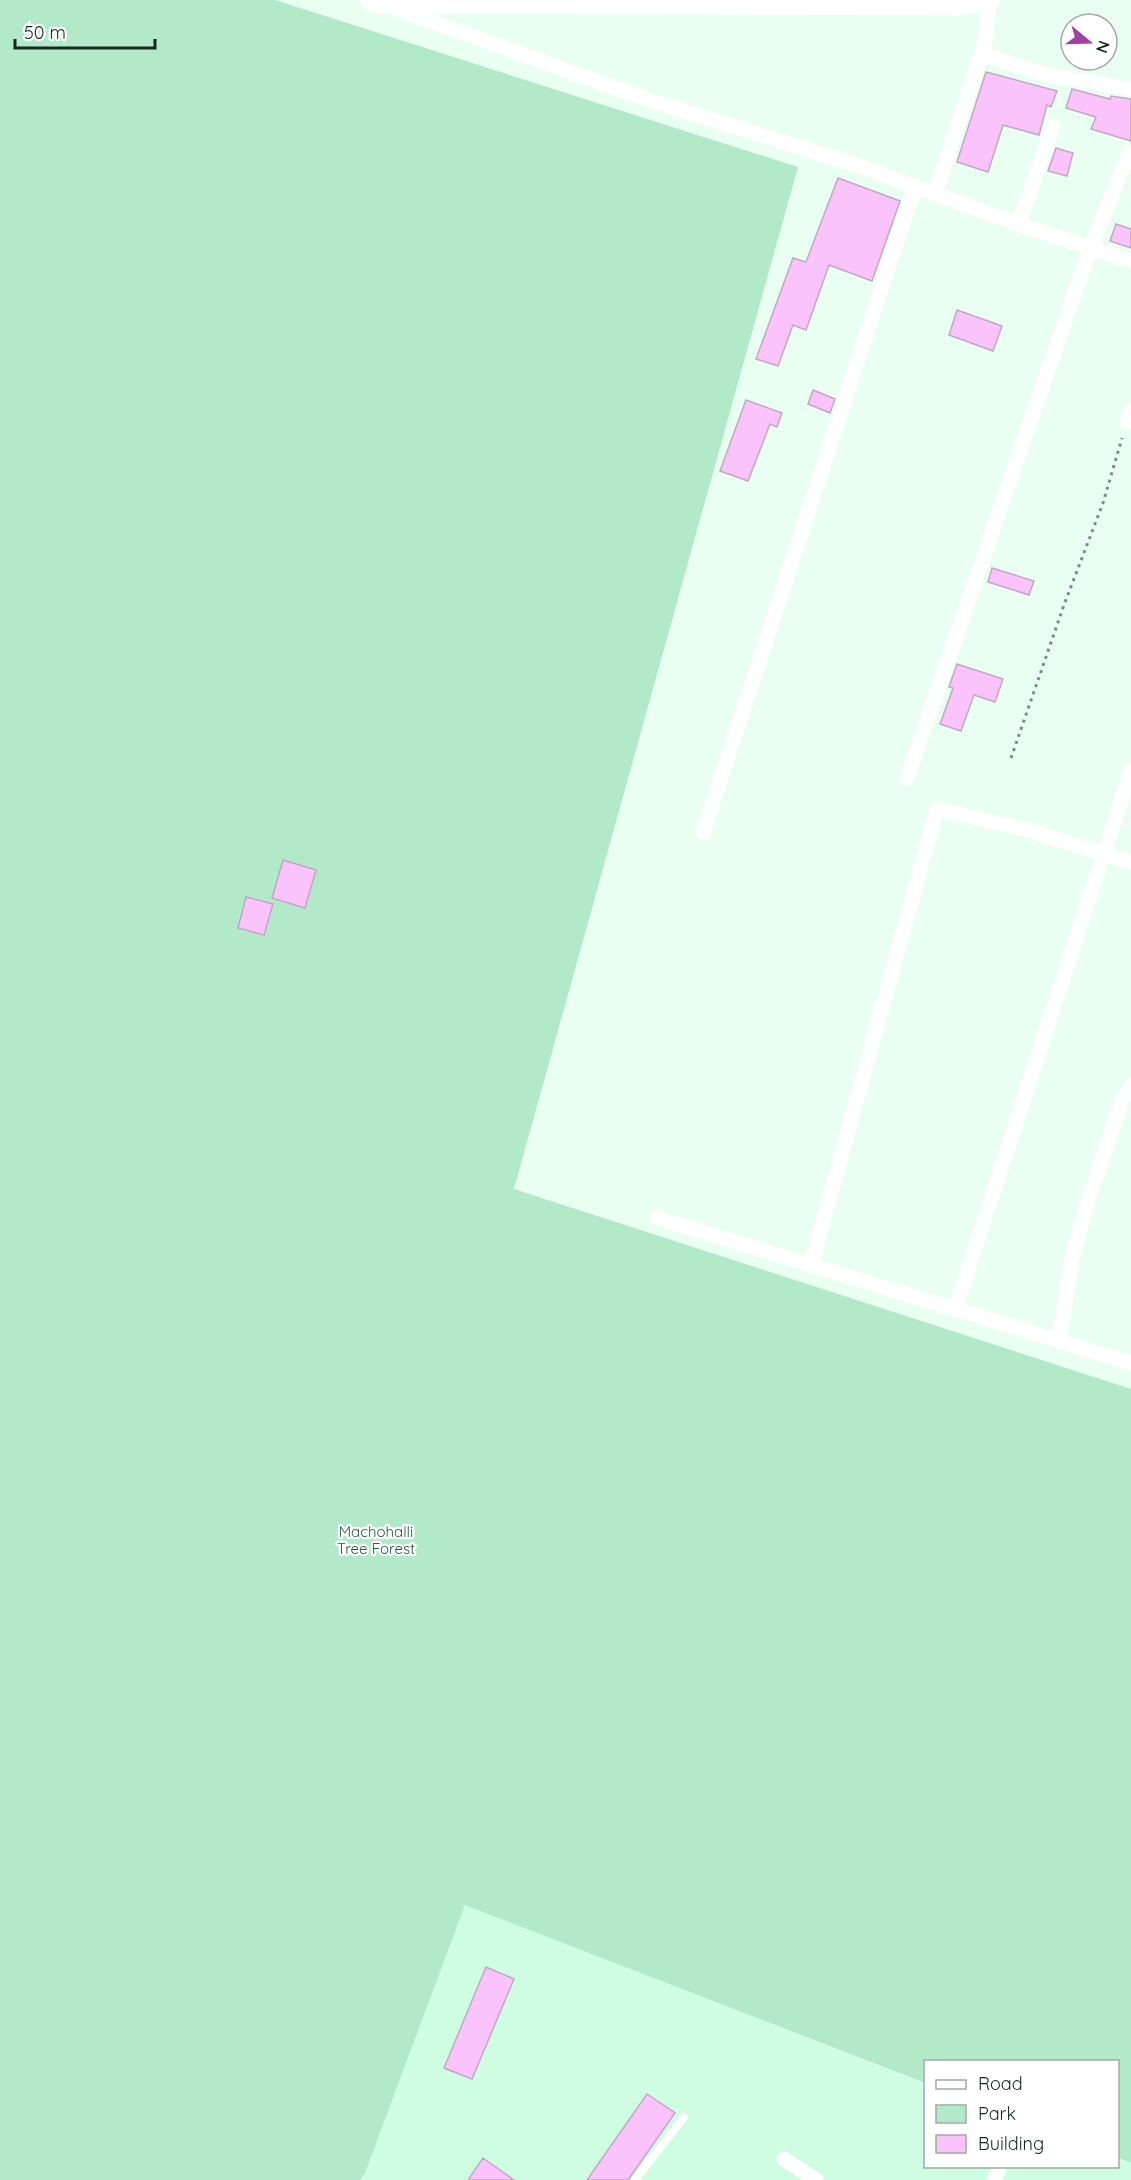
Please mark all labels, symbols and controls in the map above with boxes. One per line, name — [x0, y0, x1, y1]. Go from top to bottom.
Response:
scale bar — [15, 12, 154, 50]
north arrow — [1059, 12, 1119, 72]
text: 50 m — [24, 21, 66, 44]
text: N — [1092, 38, 1115, 56]
park label: Machohalli Tree Forest — [337, 1522, 415, 1558]
legend — [924, 2060, 1119, 2168]
text: Road — [978, 2072, 1023, 2095]
text: Park — [978, 2102, 1016, 2125]
text: Building — [978, 2132, 1044, 2155]

